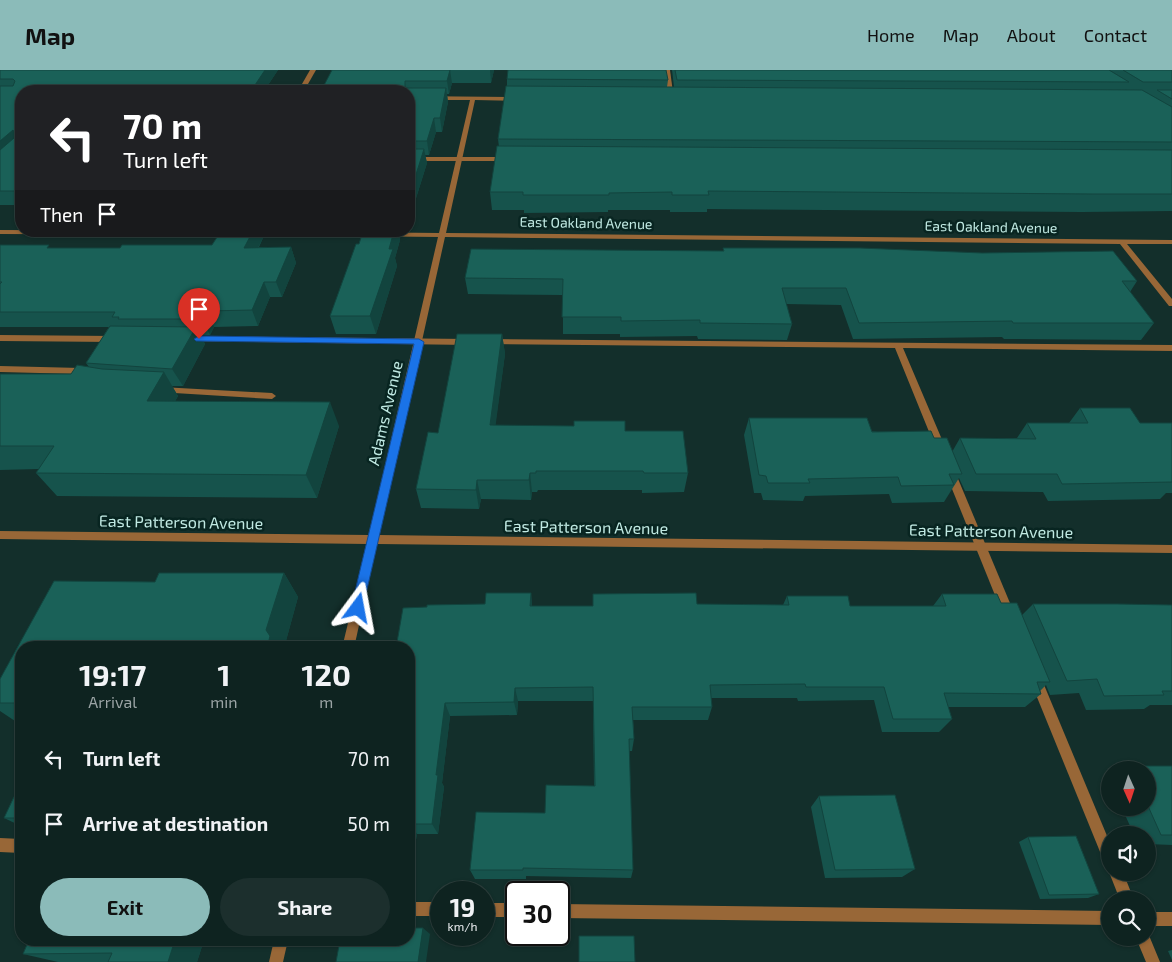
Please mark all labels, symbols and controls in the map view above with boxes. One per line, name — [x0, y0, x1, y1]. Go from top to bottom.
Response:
text: Map — [25, 21, 75, 50]
text: Home — [867, 24, 915, 46]
text: Map — [943, 24, 979, 46]
text: About — [1007, 24, 1056, 46]
text: Contact — [1084, 24, 1147, 46]
text: 70 m — [123, 104, 202, 146]
icon: left — [40, 105, 105, 170]
text: Turn left — [123, 146, 208, 172]
icon: arrive — [93, 200, 121, 228]
text: Then — [40, 203, 83, 226]
street label: East Oakland Avenue — [519, 213, 653, 232]
street label: East Oakland Avenue — [924, 217, 1058, 236]
pin — [178, 288, 220, 339]
icon: arrive — [185, 295, 213, 323]
street label: Adams Avenue — [363, 359, 406, 467]
street label: East Patterson Avenue — [99, 511, 263, 532]
street label: East Patterson Avenue — [504, 516, 668, 537]
street label: East Patterson Avenue — [909, 520, 1073, 541]
position arrow — [331, 581, 383, 633]
text: 19:17 — [79, 656, 146, 692]
text: 1 — [217, 656, 230, 692]
text: 120 — [302, 656, 351, 692]
text: Arrival — [88, 692, 137, 711]
text: min — [210, 692, 238, 711]
text: m — [319, 692, 333, 711]
icon: left — [40, 745, 68, 773]
text: Turn left — [83, 747, 160, 770]
text: 70 m — [348, 747, 390, 770]
north arrow — [1101, 761, 1156, 816]
map controls — [1101, 761, 1156, 946]
icon: arrive — [40, 810, 68, 838]
text: Arrive at destination — [83, 812, 268, 835]
text: 50 m — [347, 812, 390, 835]
button: sound — [1101, 826, 1156, 881]
button: Exit — [40, 878, 210, 936]
button: Share — [220, 878, 390, 936]
speed limit sign: 30 — [505, 881, 570, 946]
button: search — [1101, 891, 1156, 946]
text: 19 — [450, 892, 475, 922]
text: km/h — [448, 919, 477, 933]

